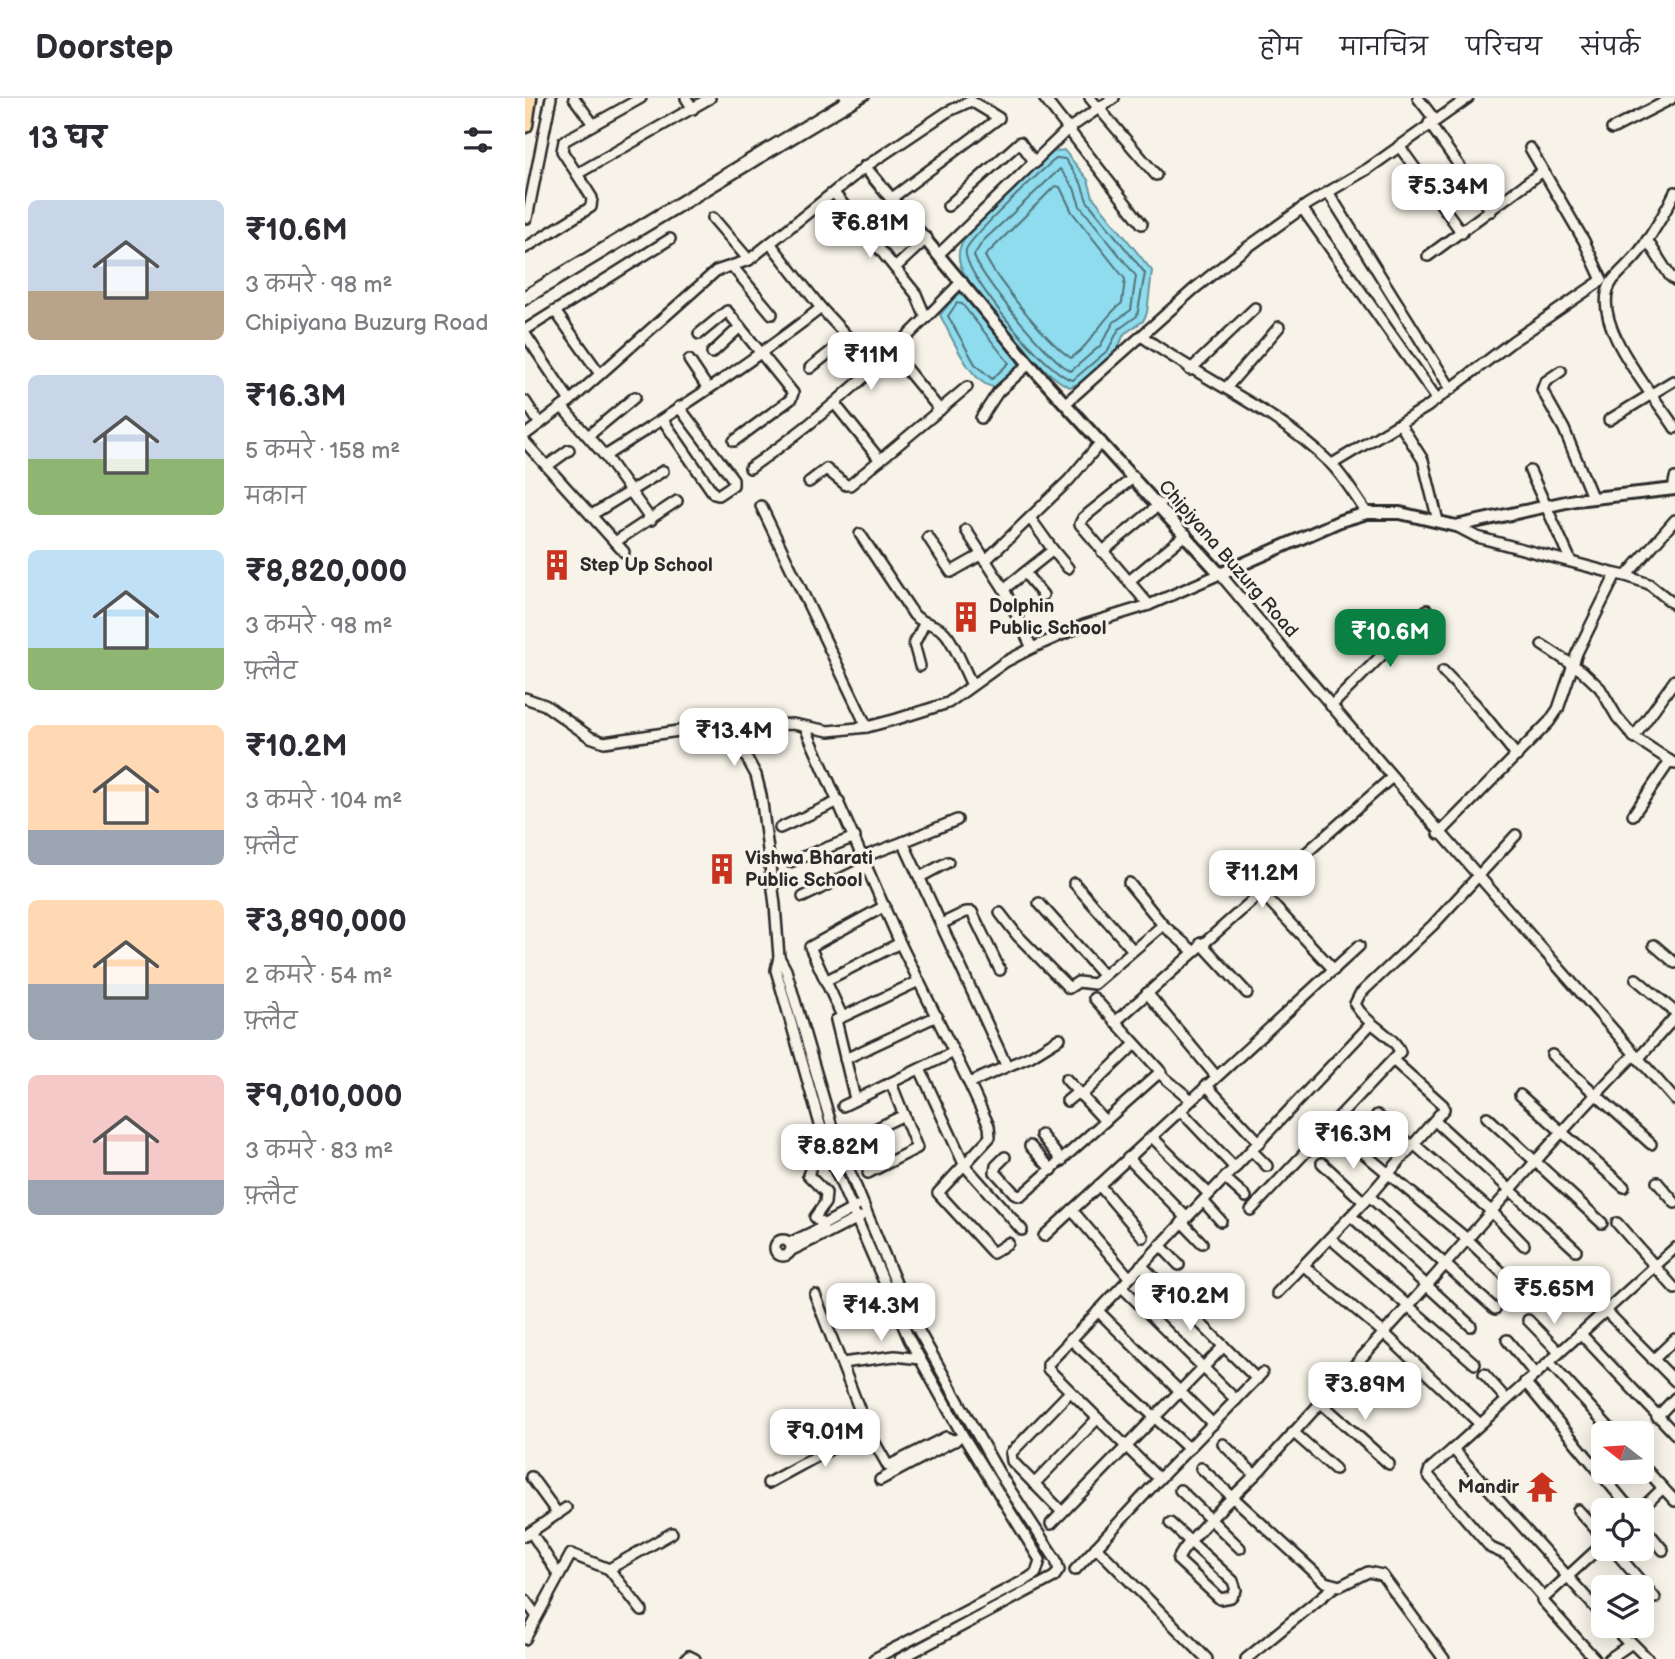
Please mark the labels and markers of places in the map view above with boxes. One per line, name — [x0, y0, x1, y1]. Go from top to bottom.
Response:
pin: ₹5.34M — [1391, 164, 1505, 224]
pin: ₹6.81M — [813, 200, 927, 260]
pin: ₹11M — [830, 332, 912, 392]
building icon: Step Up School — [540, 548, 574, 582]
place label: Step Up School — [580, 554, 713, 577]
place label: Dolphin Public School — [989, 595, 1106, 640]
building icon: Dolphin Public School — [949, 600, 983, 634]
pin: ₹10.6M — [1333, 610, 1447, 669]
pin: ₹13.4M — [677, 708, 791, 768]
place label: Vishwa Bharati Public School — [745, 847, 873, 892]
pin: ₹11.2M — [1205, 850, 1319, 910]
building icon: Vishwa Bharati Public School — [705, 852, 739, 886]
pin: ₹16.3M — [1296, 1112, 1410, 1171]
pin: ₹8.82M — [781, 1124, 895, 1184]
pin: ₹5.65M — [1497, 1266, 1611, 1326]
pin: ₹10.2M — [1133, 1274, 1247, 1333]
pin: ₹14.3M — [824, 1284, 938, 1343]
pin: ₹3.89M — [1308, 1362, 1422, 1422]
pin: ₹9.01M — [768, 1410, 882, 1469]
temple icon: Mandir — [1525, 1470, 1559, 1504]
place label: Mandir — [1458, 1476, 1519, 1499]

